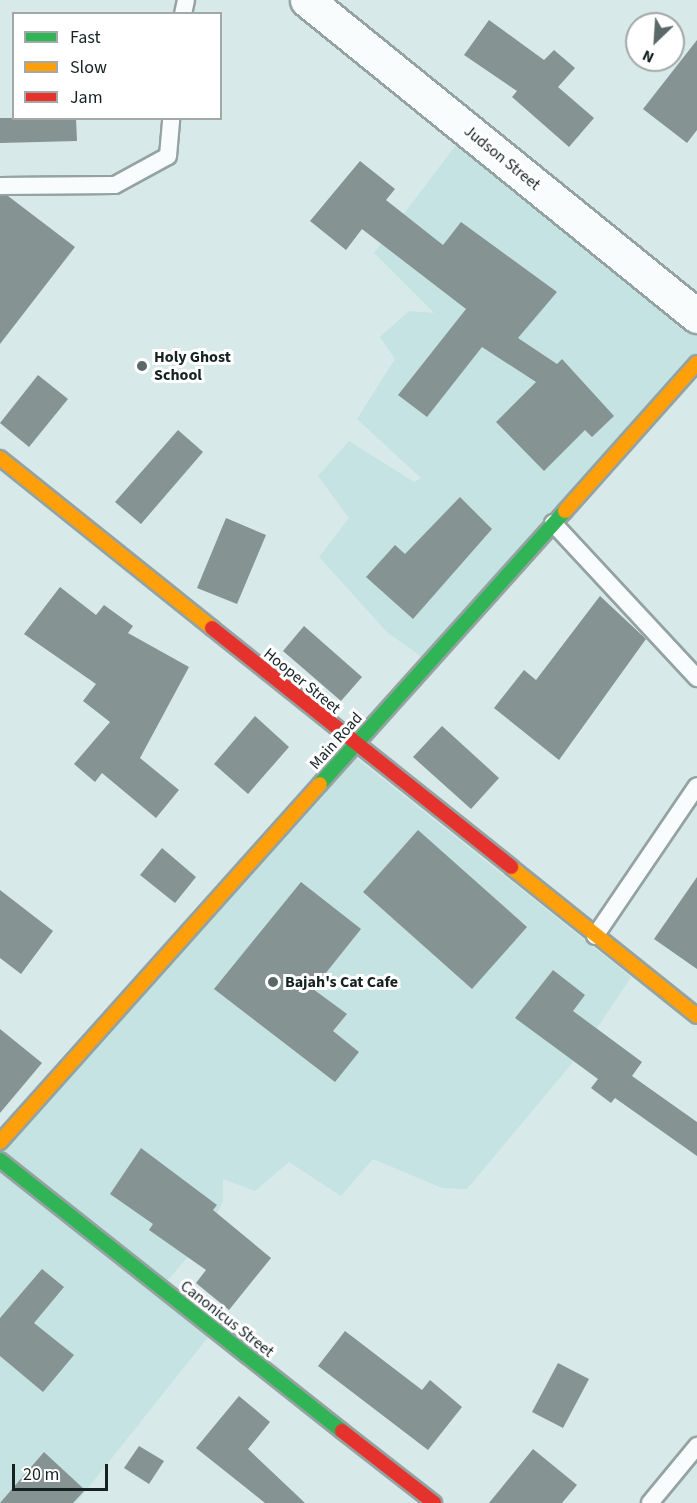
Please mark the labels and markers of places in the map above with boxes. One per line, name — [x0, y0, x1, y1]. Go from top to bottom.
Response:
place label: Holy Ghost School — [154, 347, 231, 385]
marker: Holy Ghost School — [135, 359, 149, 373]
place label: Bajah's Cat Cafe — [285, 972, 398, 992]
marker: Bajah's Cat Cafe — [266, 975, 280, 989]

